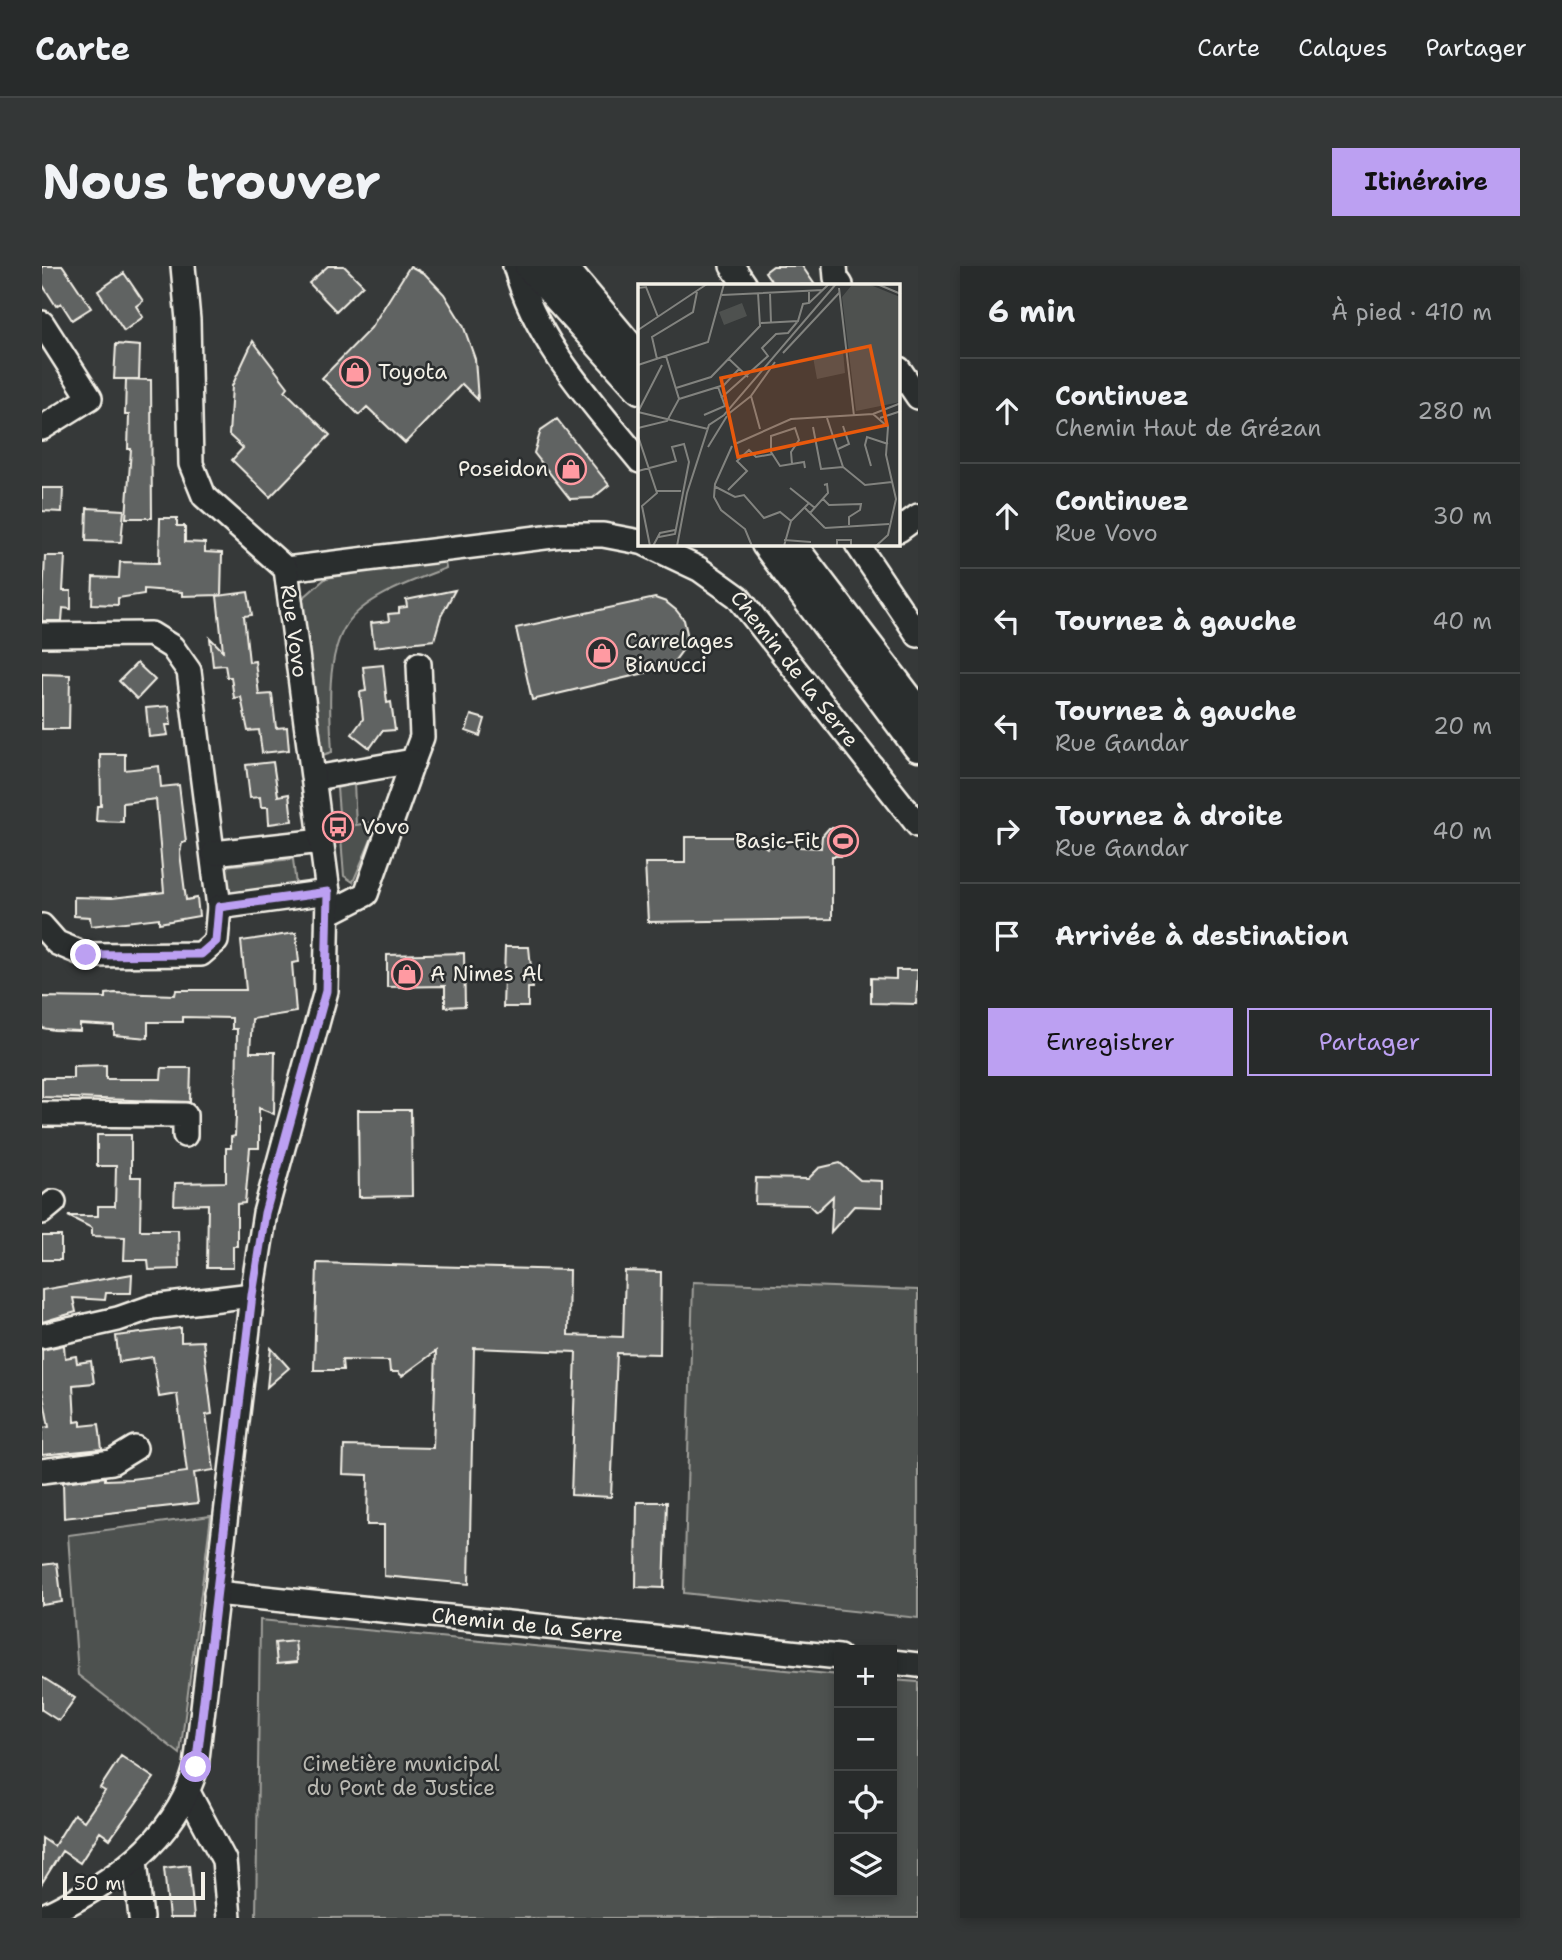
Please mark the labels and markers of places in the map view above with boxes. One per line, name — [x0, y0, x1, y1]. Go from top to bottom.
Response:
shop icon: Toyota — [338, 355, 372, 389]
place label: Toyota — [378, 358, 447, 386]
shop icon: Poseidon — [554, 452, 588, 486]
place label: Poseidon — [458, 455, 548, 483]
place label: Carrelages Bianucci — [625, 627, 734, 679]
shop icon: Carrelages Bianucci — [585, 636, 619, 670]
bus stop icon: Vovo — [321, 810, 355, 844]
place label: Vovo — [361, 813, 410, 841]
sports icon: Basic-Fit — [826, 824, 860, 858]
place label: Basic-Fit — [735, 827, 820, 855]
shop icon: A Nimes Al — [390, 957, 424, 991]
place label: A Nimes Al — [430, 960, 543, 988]

